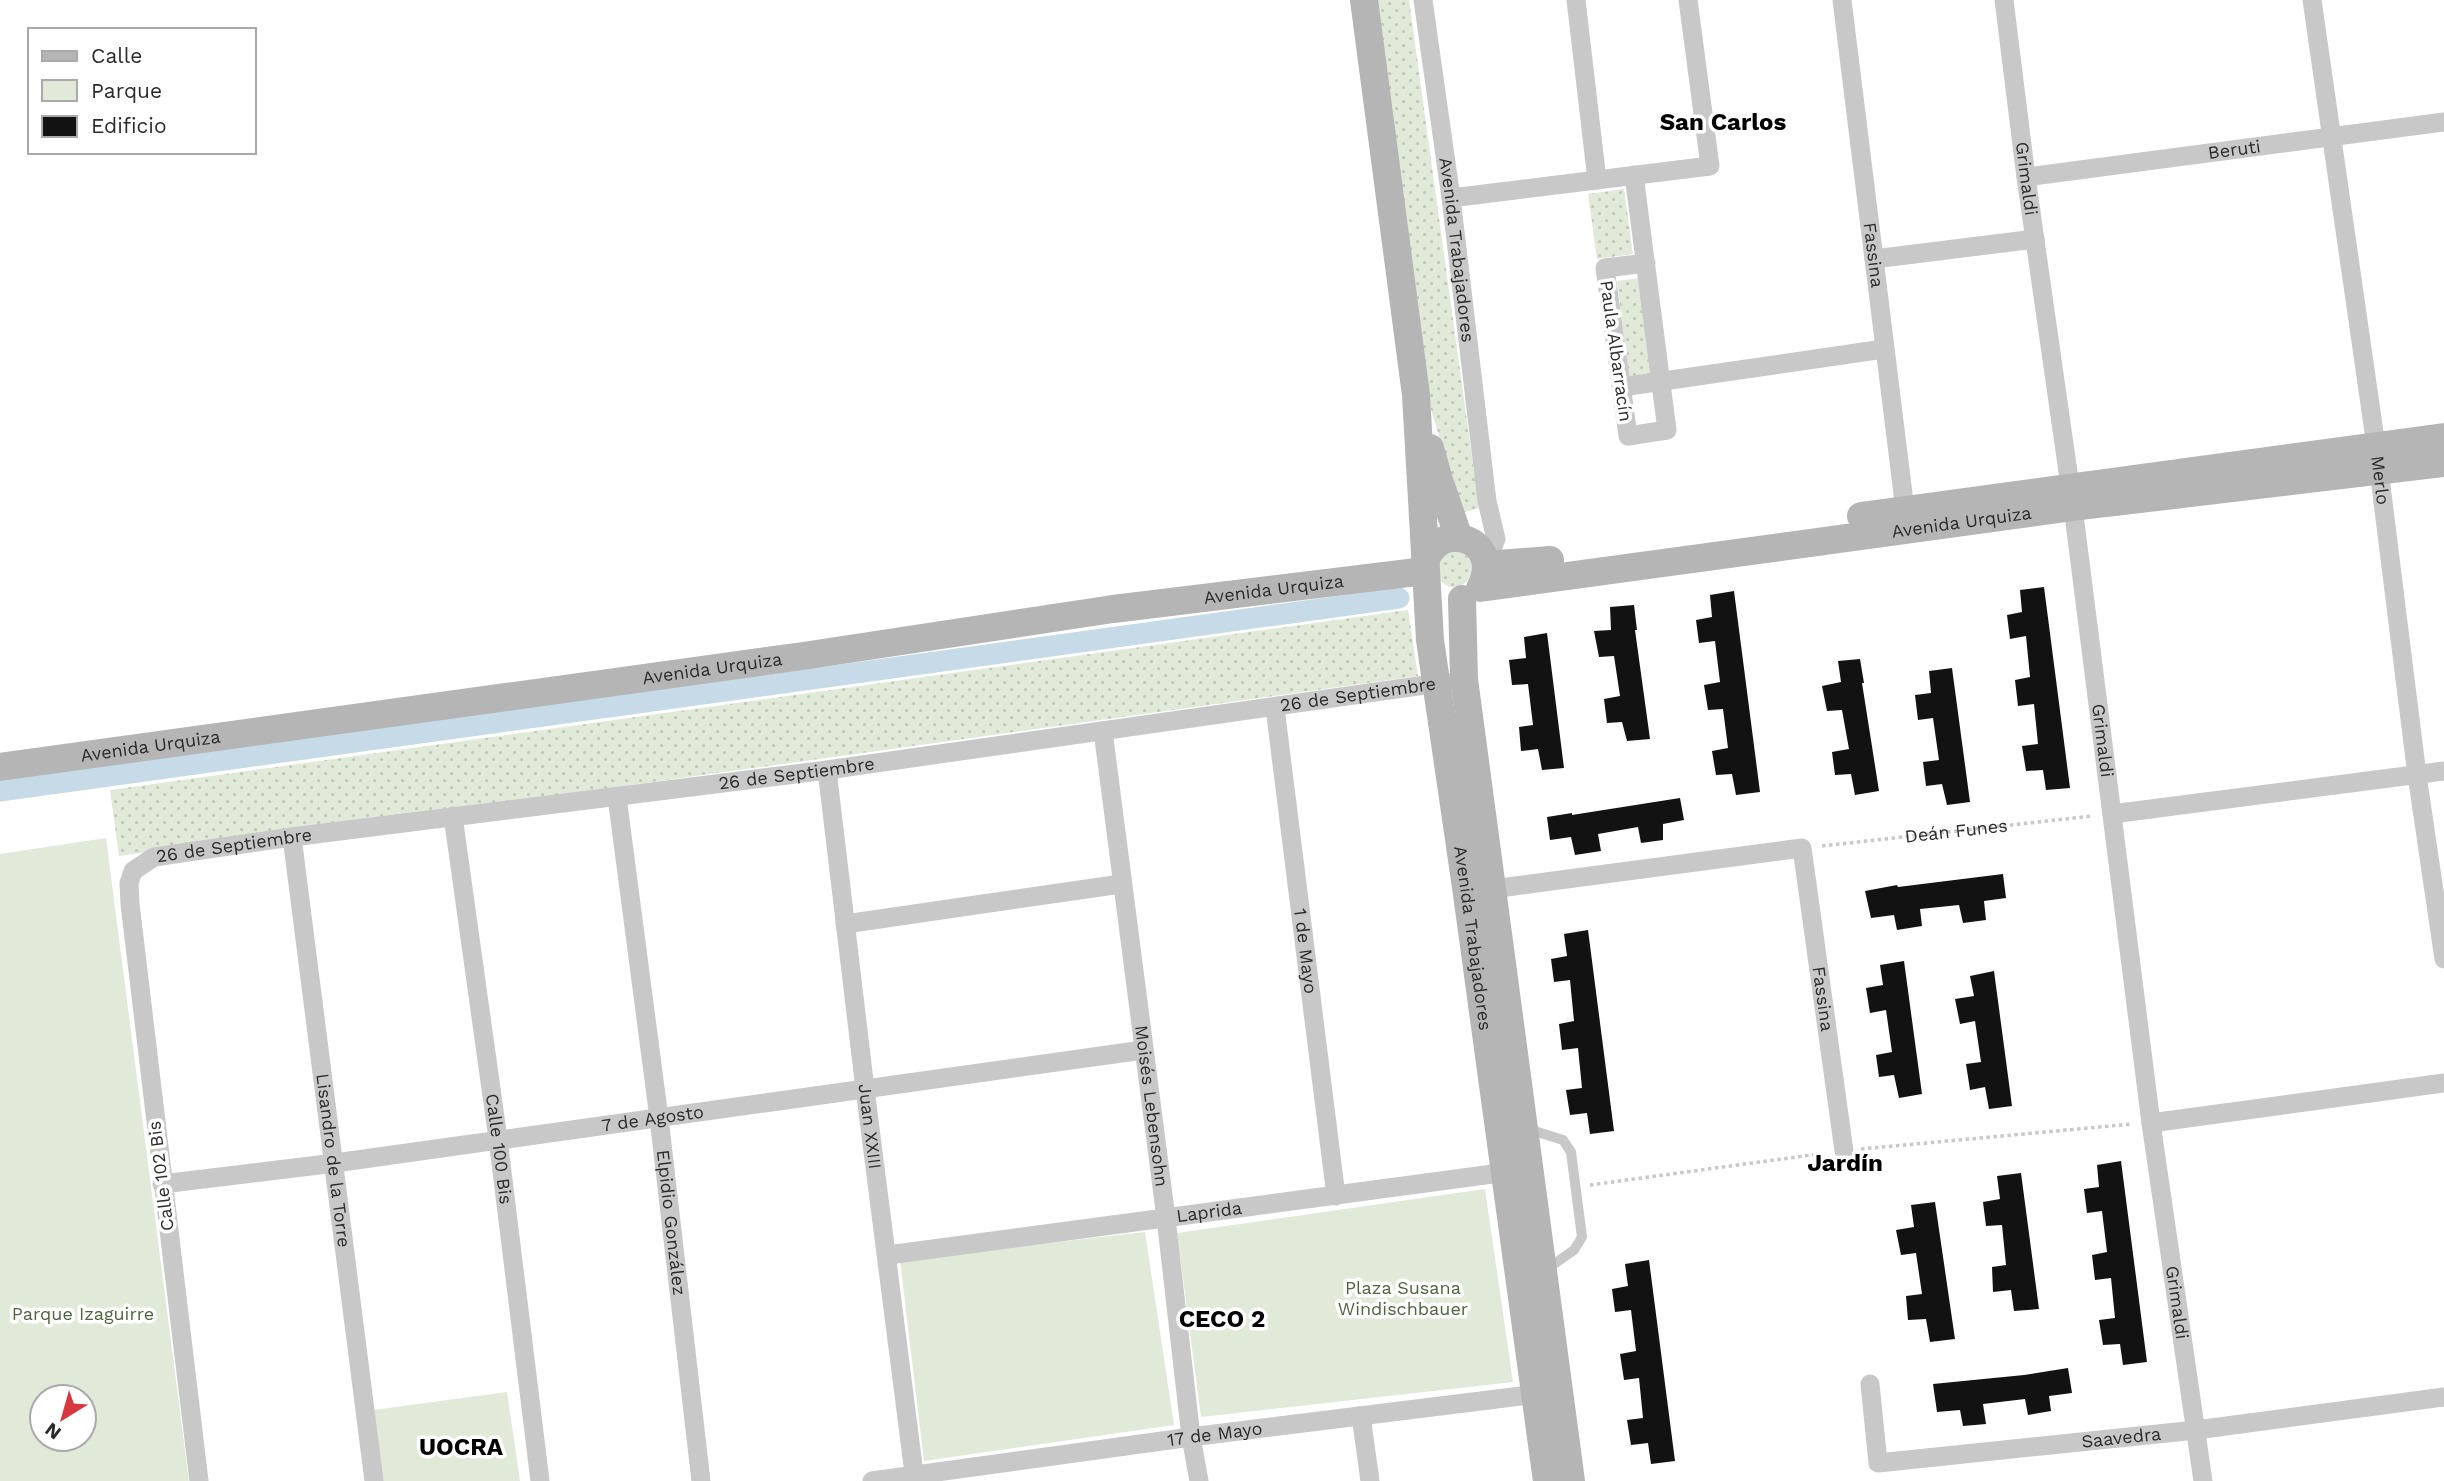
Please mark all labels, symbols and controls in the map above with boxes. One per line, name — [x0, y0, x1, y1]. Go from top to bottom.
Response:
legend — [28, 28, 256, 154]
text: Calle — [91, 43, 142, 68]
text: Parque — [91, 78, 162, 103]
district label: San Carlos — [1660, 108, 1787, 136]
text: Edificio — [91, 113, 167, 138]
street label: Beruti — [2207, 135, 2262, 163]
street label: Grimaldi — [2012, 140, 2042, 217]
street label: Avenida Trabajadores — [1435, 156, 1479, 343]
street label: Fassina — [1860, 221, 1888, 289]
street label: Paula Albarracín — [1596, 279, 1637, 423]
street label: Merlo — [2367, 454, 2394, 506]
street label: Avenida Urquiza — [1890, 502, 2033, 542]
street label: Avenida Urquiza — [1202, 570, 1345, 608]
street label: Avenida Urquiza — [641, 648, 783, 688]
street label: 26 de Septiembre — [1279, 673, 1437, 715]
street label: Grimaldi — [2088, 702, 2118, 778]
street label: Avenida Urquiza — [79, 726, 222, 766]
street label: 26 de Septiembre — [717, 752, 876, 793]
street label: Deán Funes — [1904, 814, 2009, 847]
street label: 26 de Septiembre — [155, 824, 313, 867]
street label: Avenida Trabajadores — [1450, 844, 1496, 1032]
street label: 1 de Mayo — [1290, 907, 1322, 995]
street label: Fassina — [1809, 965, 1838, 1033]
street label: Moisés Lebensohn — [1131, 1024, 1173, 1188]
street label: Lisandro de la Torre — [312, 1072, 355, 1248]
street label: Juan XXIII — [854, 1082, 886, 1170]
street label: Calle 100 Bis — [482, 1092, 517, 1205]
street label: 7 de Agosto — [600, 1101, 705, 1136]
street label: Calle 102 Bis — [143, 1120, 178, 1232]
street label: Elpidio González — [653, 1149, 690, 1296]
district label: Jardín — [1807, 1149, 1883, 1177]
street label: Laprida — [1175, 1197, 1243, 1226]
street label: Grimaldi — [2162, 1264, 2193, 1341]
park label: Plaza Susana Windischbauer — [1338, 1277, 1468, 1319]
park label: Parque Izaguirre — [12, 1303, 154, 1324]
district label: CECO 2 — [1179, 1305, 1265, 1333]
north arrow — [28, 1383, 98, 1453]
street label: 17 de Mayo — [1166, 1417, 1263, 1450]
text: N — [41, 1418, 66, 1445]
street label: Saavedra — [2080, 1423, 2162, 1452]
district label: UOCRA — [419, 1433, 504, 1461]

